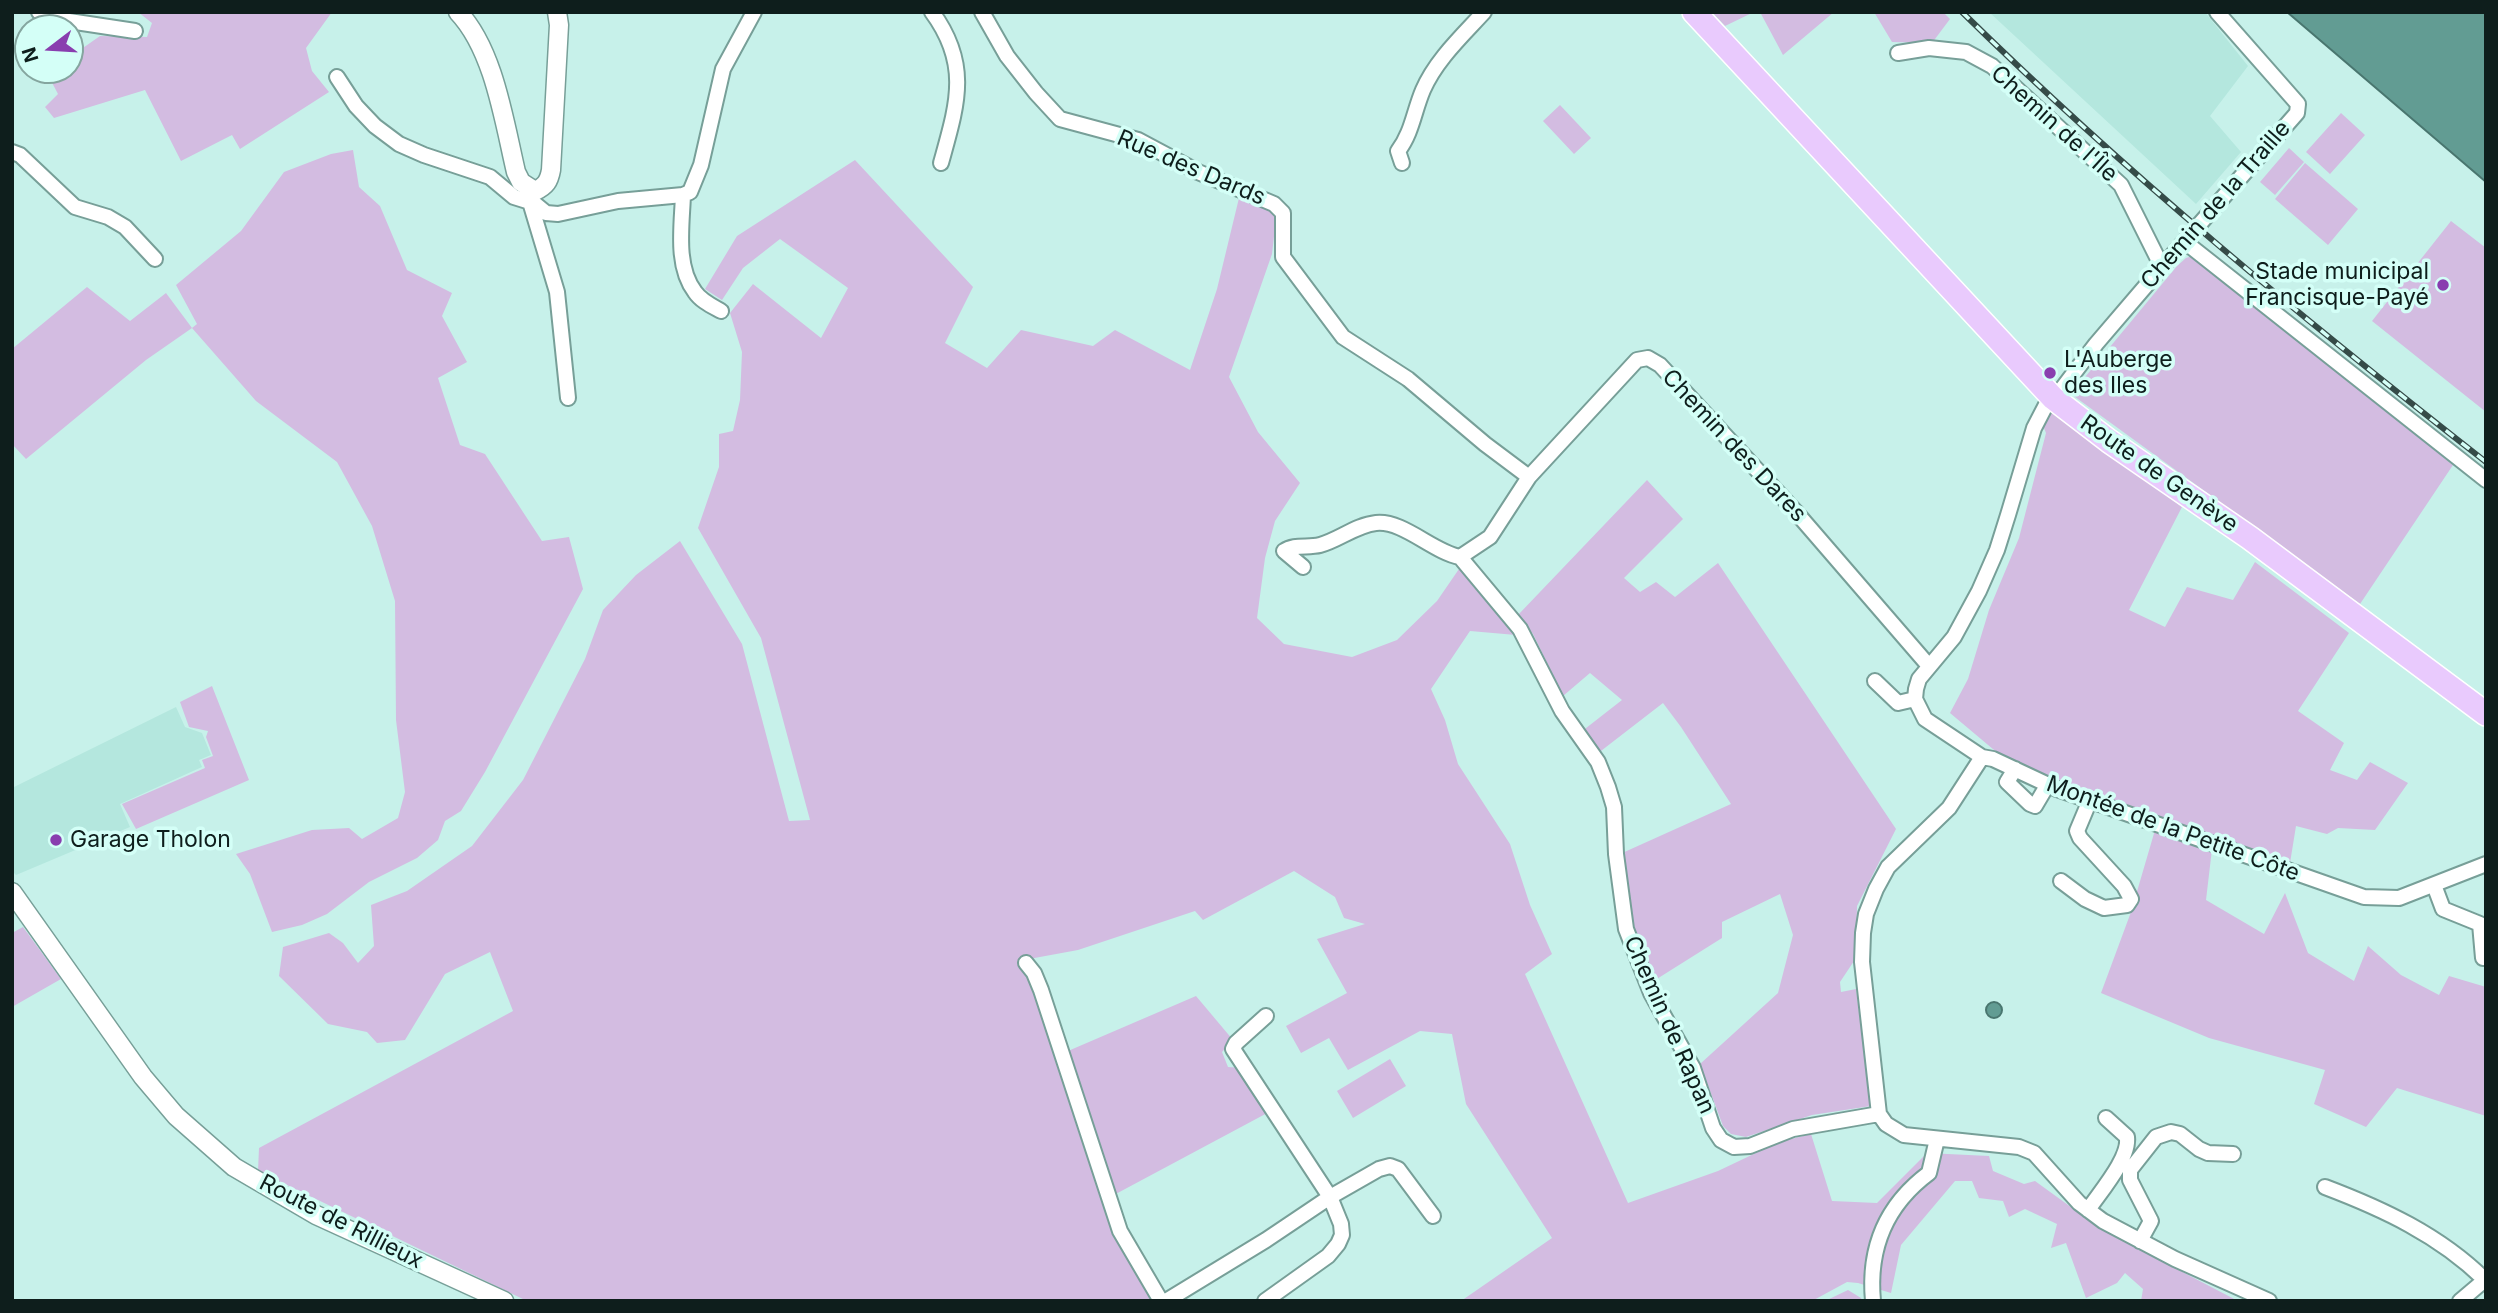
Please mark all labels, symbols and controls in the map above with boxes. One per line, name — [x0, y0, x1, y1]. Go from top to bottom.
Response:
north arrow — [14, 14, 84, 84]
text: N — [17, 44, 43, 65]
street label: Chemin de l'Île — [1985, 60, 2123, 188]
street label: Chemin de la Traille — [2135, 115, 2297, 295]
street label: Rue des Dards — [1113, 124, 1269, 212]
place label: Stade municipal Francisque-Payé — [2245, 258, 2429, 312]
marker: Stade municipal Francisque-Payé — [2435, 277, 2451, 293]
place label: L'Auberge des Iles — [2064, 346, 2173, 400]
street label: Chemin des Dares — [1656, 364, 1812, 528]
marker: L'Auberge des Iles — [2042, 365, 2058, 381]
street label: Route de Genève — [2075, 409, 2243, 539]
street label: Montée de la Petite Côte — [2043, 770, 2303, 888]
place label: Garage Tholon — [70, 826, 231, 854]
marker: Garage Tholon — [48, 832, 64, 848]
street label: Chemin de Rapan — [1617, 932, 1721, 1118]
street label: Route de Rillieux — [255, 1169, 427, 1275]

